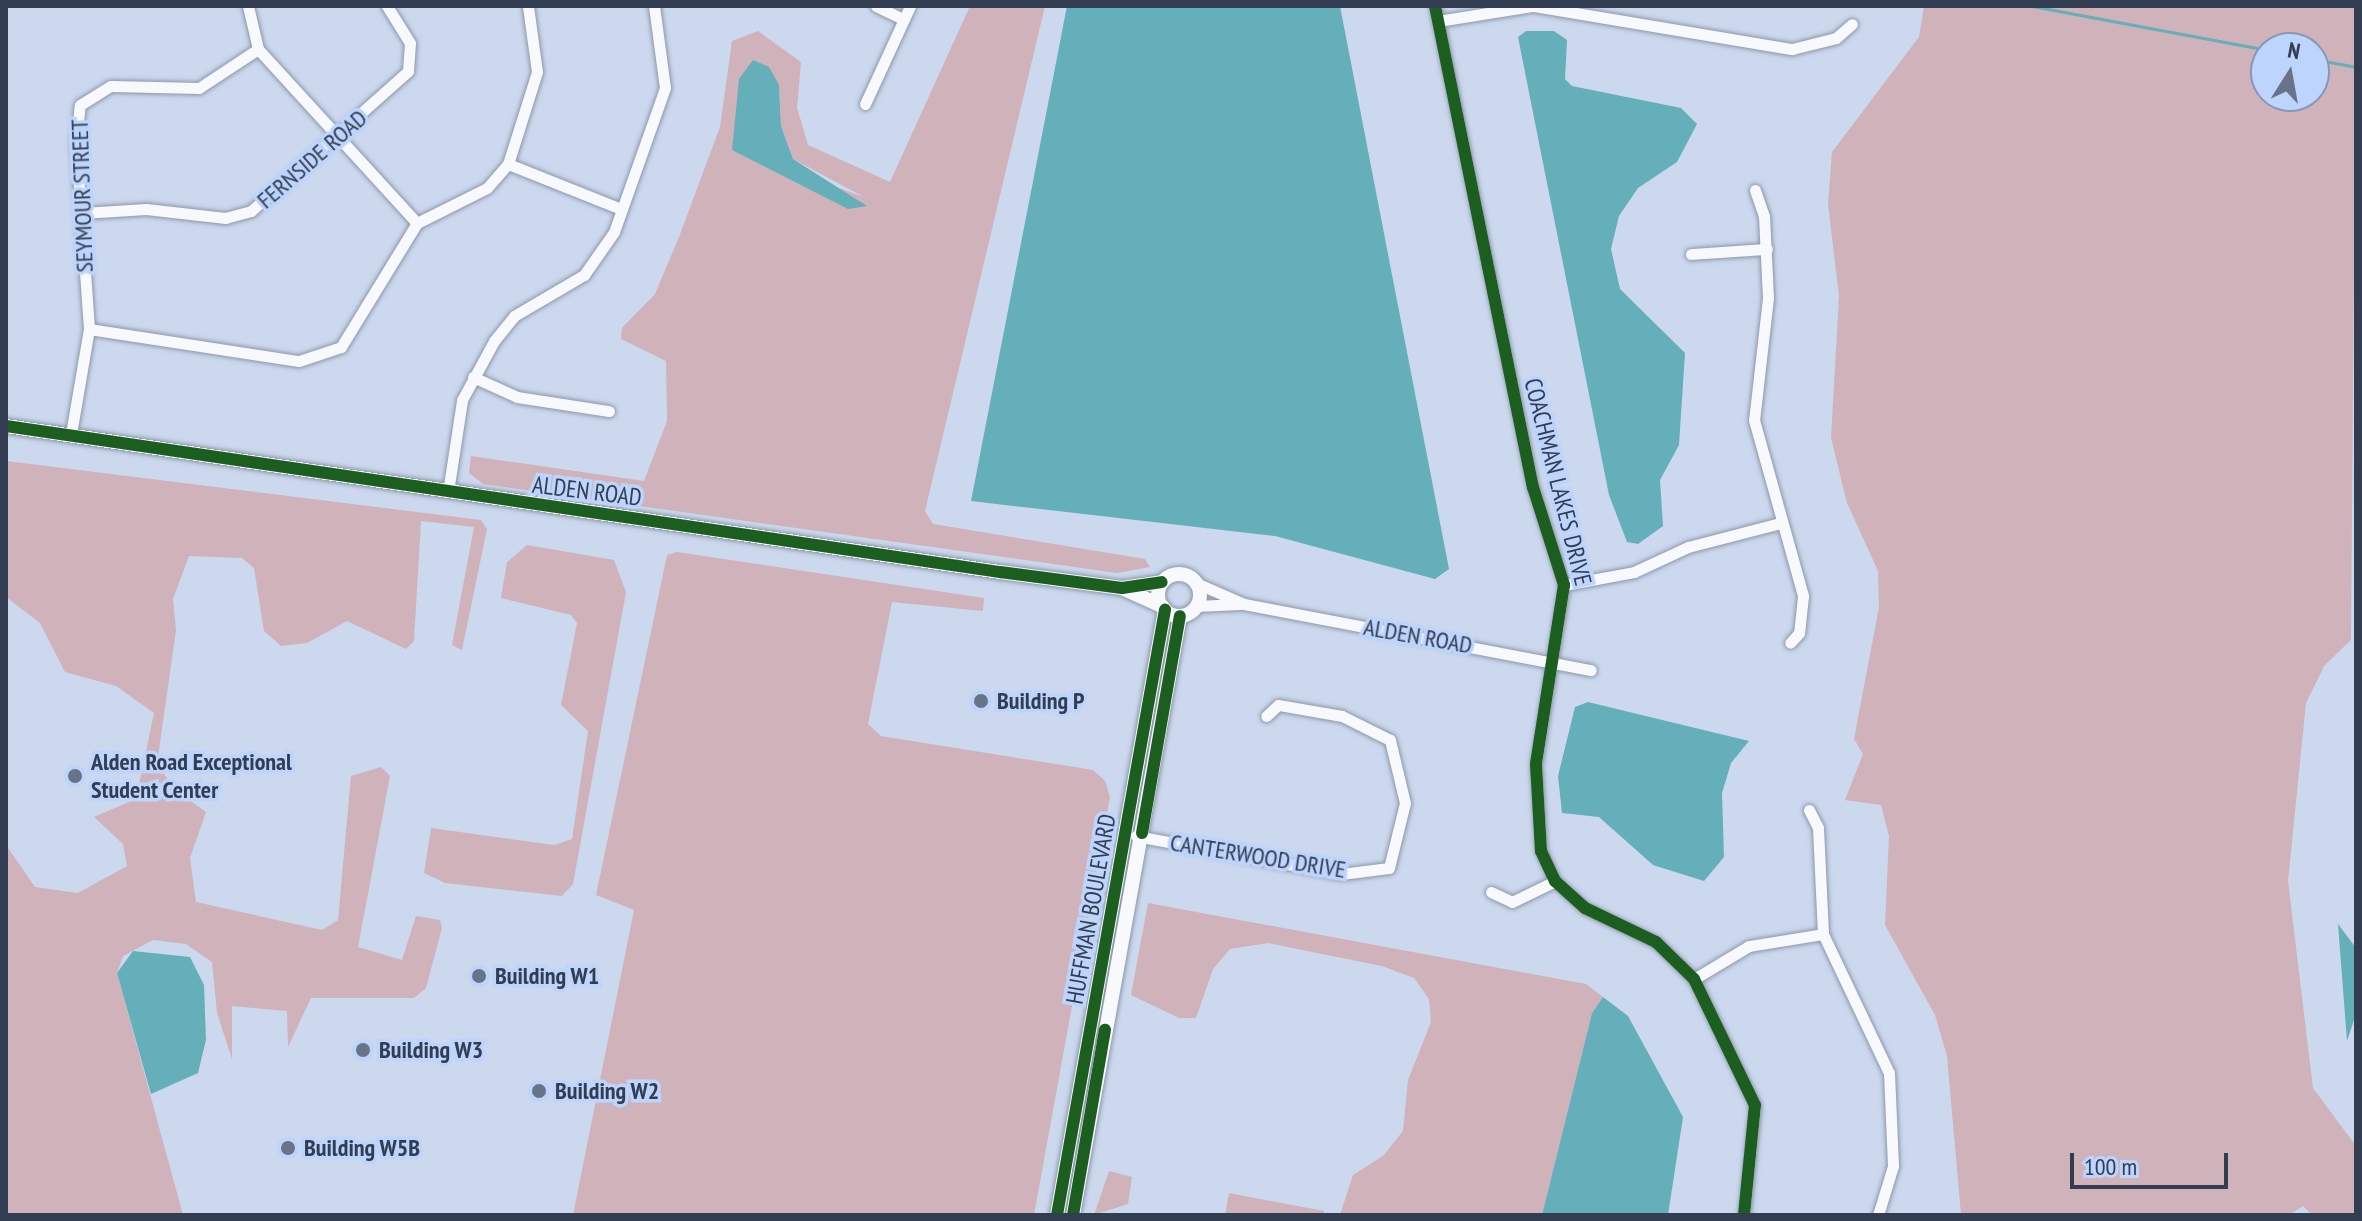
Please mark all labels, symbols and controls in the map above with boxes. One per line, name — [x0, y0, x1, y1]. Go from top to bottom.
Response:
north arrow — [2250, 32, 2330, 112]
text: N — [2286, 36, 2303, 65]
street label: FERNSIDE ROAD — [251, 104, 373, 214]
street label: SEYMOUR STREET — [65, 119, 99, 273]
street label: COACHMAN LAKES DRIVE — [1518, 375, 1598, 589]
street label: ALDEN ROAD — [531, 470, 643, 512]
street label: ALDEN ROAD — [1361, 612, 1475, 660]
place label: Building P — [997, 687, 1085, 715]
marker: Building P — [972, 692, 990, 710]
place label: Alden Road Exceptional Student Center — [91, 748, 292, 804]
marker: Alden Road Exceptional Student Center — [66, 767, 84, 785]
street label: HUFFMAN BOULEVARD — [1060, 812, 1122, 1006]
street label: CANTERWOOD DRIVE — [1168, 828, 1348, 884]
place label: Building W1 — [495, 962, 600, 990]
marker: Building W1 — [470, 967, 488, 985]
place label: Building W3 — [379, 1036, 484, 1064]
marker: Building W3 — [354, 1041, 372, 1059]
place label: Building W2 — [555, 1077, 660, 1105]
marker: Building W2 — [530, 1082, 548, 1100]
place label: Building W5B — [304, 1134, 421, 1162]
scale bar — [2074, 1137, 2232, 1187]
marker: Building W5B — [279, 1139, 297, 1157]
text: 100 m — [2084, 1151, 2137, 1182]

